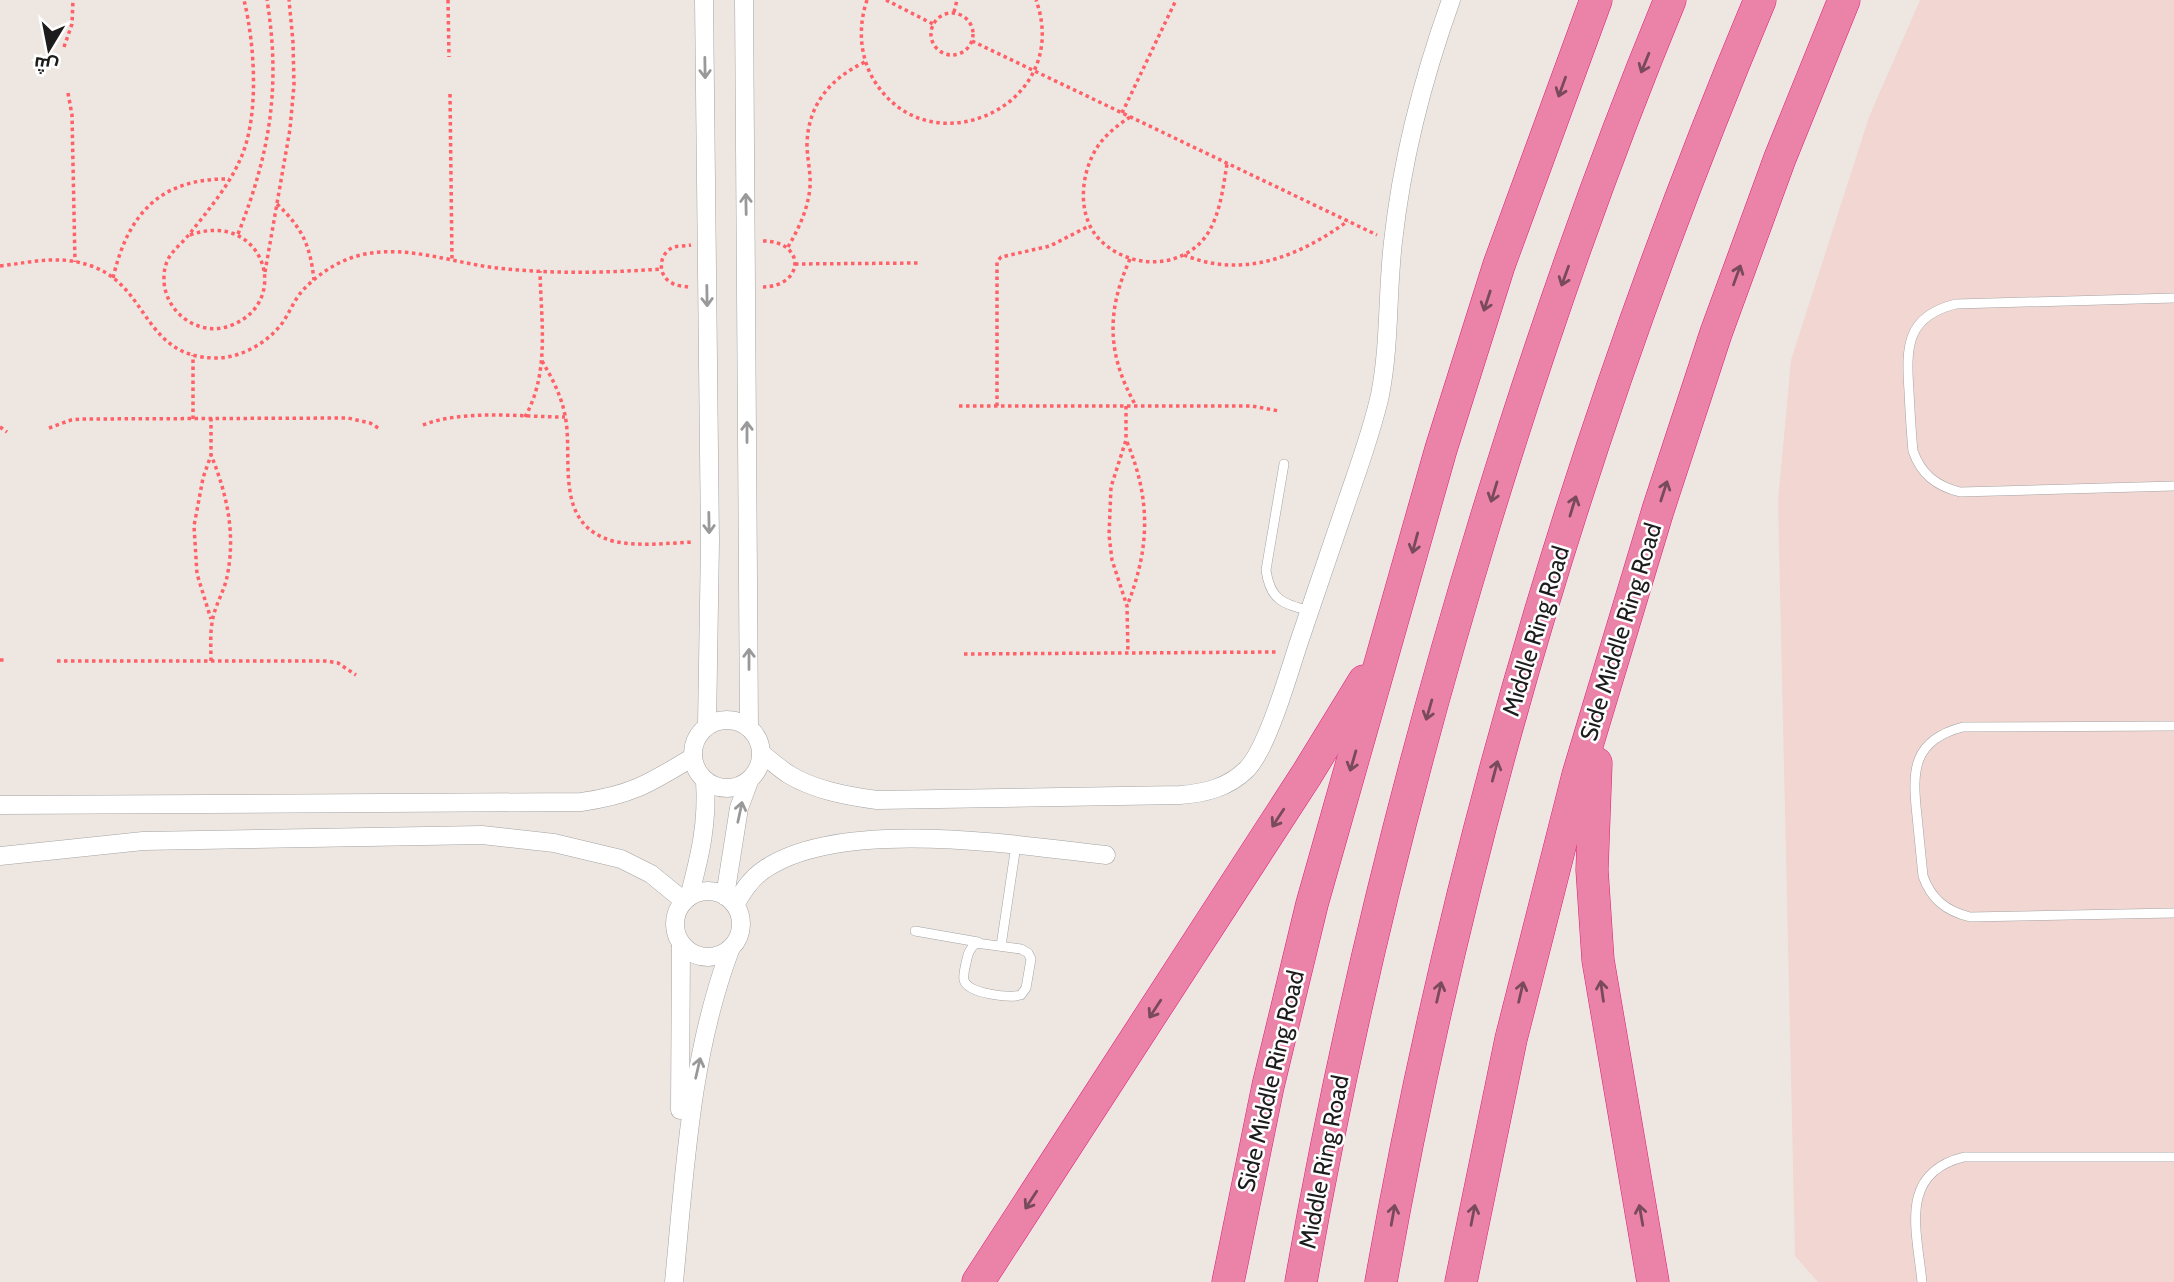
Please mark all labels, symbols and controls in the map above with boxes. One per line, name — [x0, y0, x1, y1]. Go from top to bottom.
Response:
north arrow — [14, 14, 84, 84]
text: ش — [32, 52, 60, 79]
one-way arrow — [1637, 52, 1650, 74]
one-way arrow — [698, 56, 712, 79]
one-way arrow — [1555, 75, 1568, 97]
one-way arrow — [739, 193, 752, 216]
one-way arrow — [1558, 265, 1570, 287]
one-way arrow — [1732, 265, 1744, 287]
one-way arrow — [700, 284, 714, 307]
one-way arrow — [1480, 290, 1493, 312]
one-way arrow — [740, 420, 754, 443]
one-way arrow — [1658, 480, 1671, 502]
one-way arrow — [1487, 481, 1499, 503]
one-way arrow — [1568, 496, 1581, 518]
one-way arrow — [703, 511, 716, 534]
street label: Side Middle Ring Road — [1574, 519, 1667, 744]
one-way arrow — [1407, 531, 1420, 553]
street label: Middle Ring Road — [1496, 542, 1575, 719]
one-way arrow — [742, 648, 756, 671]
one-way arrow — [1422, 699, 1435, 721]
one-way arrow — [1345, 750, 1358, 772]
one-way arrow — [1489, 761, 1502, 783]
one-way arrow — [733, 801, 747, 824]
one-way arrow — [1271, 808, 1286, 827]
street label: Side Middle Ring Road — [1231, 967, 1310, 1194]
one-way arrow — [1595, 980, 1608, 1003]
one-way arrow — [1433, 981, 1446, 1004]
one-way arrow — [1516, 982, 1529, 1004]
one-way arrow — [1147, 999, 1162, 1018]
one-way arrow — [692, 1057, 705, 1080]
street label: Middle Ring Road — [1292, 1073, 1355, 1251]
one-way arrow — [1024, 1190, 1038, 1209]
one-way arrow — [1387, 1204, 1400, 1227]
one-way arrow — [1467, 1204, 1481, 1227]
one-way arrow — [1634, 1204, 1647, 1227]

